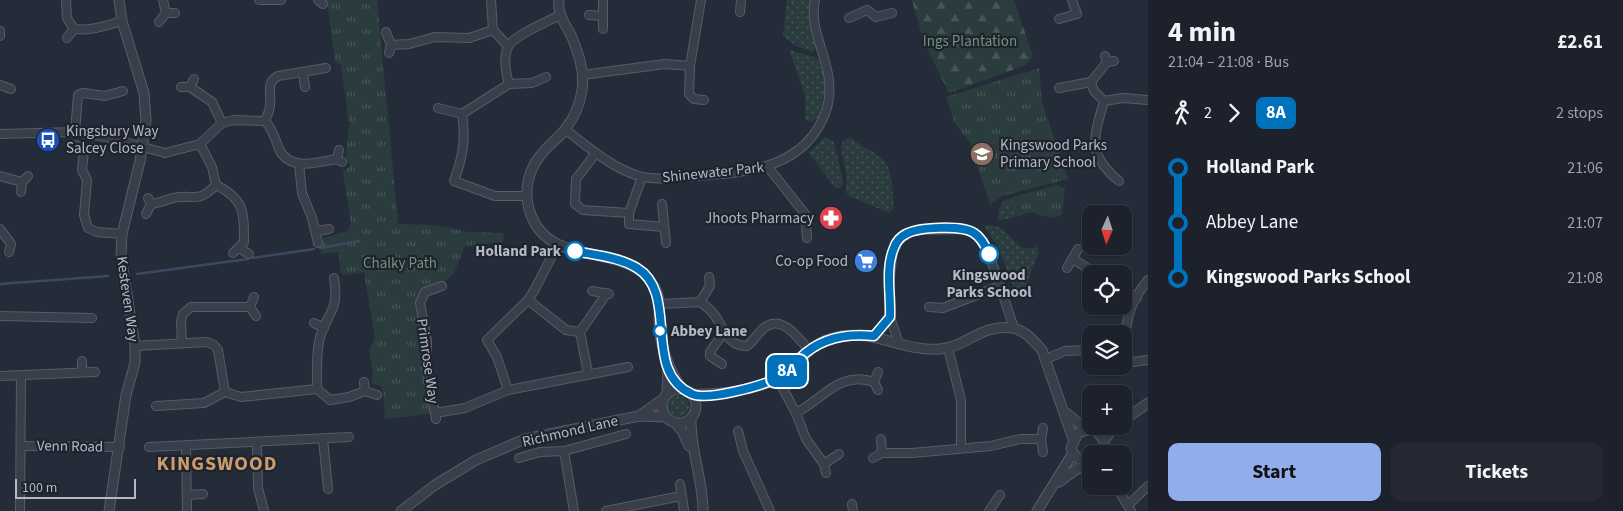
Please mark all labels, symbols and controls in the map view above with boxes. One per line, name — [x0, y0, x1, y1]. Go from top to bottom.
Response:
text: 4 min — [1168, 12, 1236, 52]
text: £2.61 — [1557, 29, 1603, 56]
park label: Ings Plantation — [923, 31, 1017, 52]
text: 21:04 – 21:08 · Bus — [1168, 51, 1289, 73]
icon: walk — [1168, 99, 1196, 127]
icon: forward — [1220, 99, 1248, 127]
text: 8A — [1266, 100, 1286, 125]
text: 2 — [1204, 102, 1212, 124]
text: 2 stops — [1556, 102, 1603, 124]
place label: Kingsbury Way Salcey Close — [66, 121, 159, 159]
bus stop icon: Kingsbury Way Salcey Close — [35, 127, 61, 153]
place label: Kingswood Parks Primary School — [1000, 135, 1107, 173]
school or university icon: Kingswood Parks Primary School — [969, 141, 995, 167]
text: Holland Park — [1206, 154, 1314, 181]
street label: Shinewater Park — [661, 157, 766, 188]
text: 21:06 — [1567, 157, 1603, 179]
pharmacy icon: Jhoots Pharmacy — [818, 205, 844, 231]
north arrow — [1082, 205, 1132, 255]
map controls — [1082, 205, 1132, 495]
place label: Jhoots Pharmacy — [705, 208, 814, 229]
text: Abbey Lane — [1206, 209, 1298, 236]
text: 21:07 — [1567, 212, 1603, 234]
place label: Holland Park — [475, 241, 562, 262]
marker: Holland Park — [565, 241, 585, 261]
marker: Kingswood Parks School — [979, 244, 999, 264]
supermarket icon: Co-op Food — [853, 248, 879, 274]
place label: Co-op Food — [775, 251, 848, 272]
park label: Chalky Path — [363, 253, 437, 274]
street label: Kesteven Way — [111, 255, 144, 343]
text: Kingswood Parks School — [1206, 264, 1410, 291]
place label: Kingswood Parks School — [946, 265, 1032, 303]
button: locate — [1082, 265, 1132, 315]
text: 21:08 — [1567, 267, 1603, 289]
street label: Primrose Way — [411, 317, 444, 405]
place label: Abbey Lane — [670, 321, 748, 342]
marker: Abbey Lane — [653, 324, 667, 338]
button: layers — [1082, 325, 1132, 375]
line badge: 8A — [764, 355, 810, 387]
text: 8A — [777, 358, 797, 383]
button: + — [1082, 385, 1132, 435]
street label: Richmond Lane — [520, 410, 620, 453]
street label: Venn Road — [37, 435, 103, 458]
button: Start — [1168, 443, 1381, 501]
button: Tickets — [1391, 443, 1603, 501]
button: − — [1082, 445, 1132, 495]
district label: KINGSWOOD — [157, 450, 277, 478]
scale bar — [15, 476, 136, 499]
text: 100 m — [22, 478, 57, 498]

